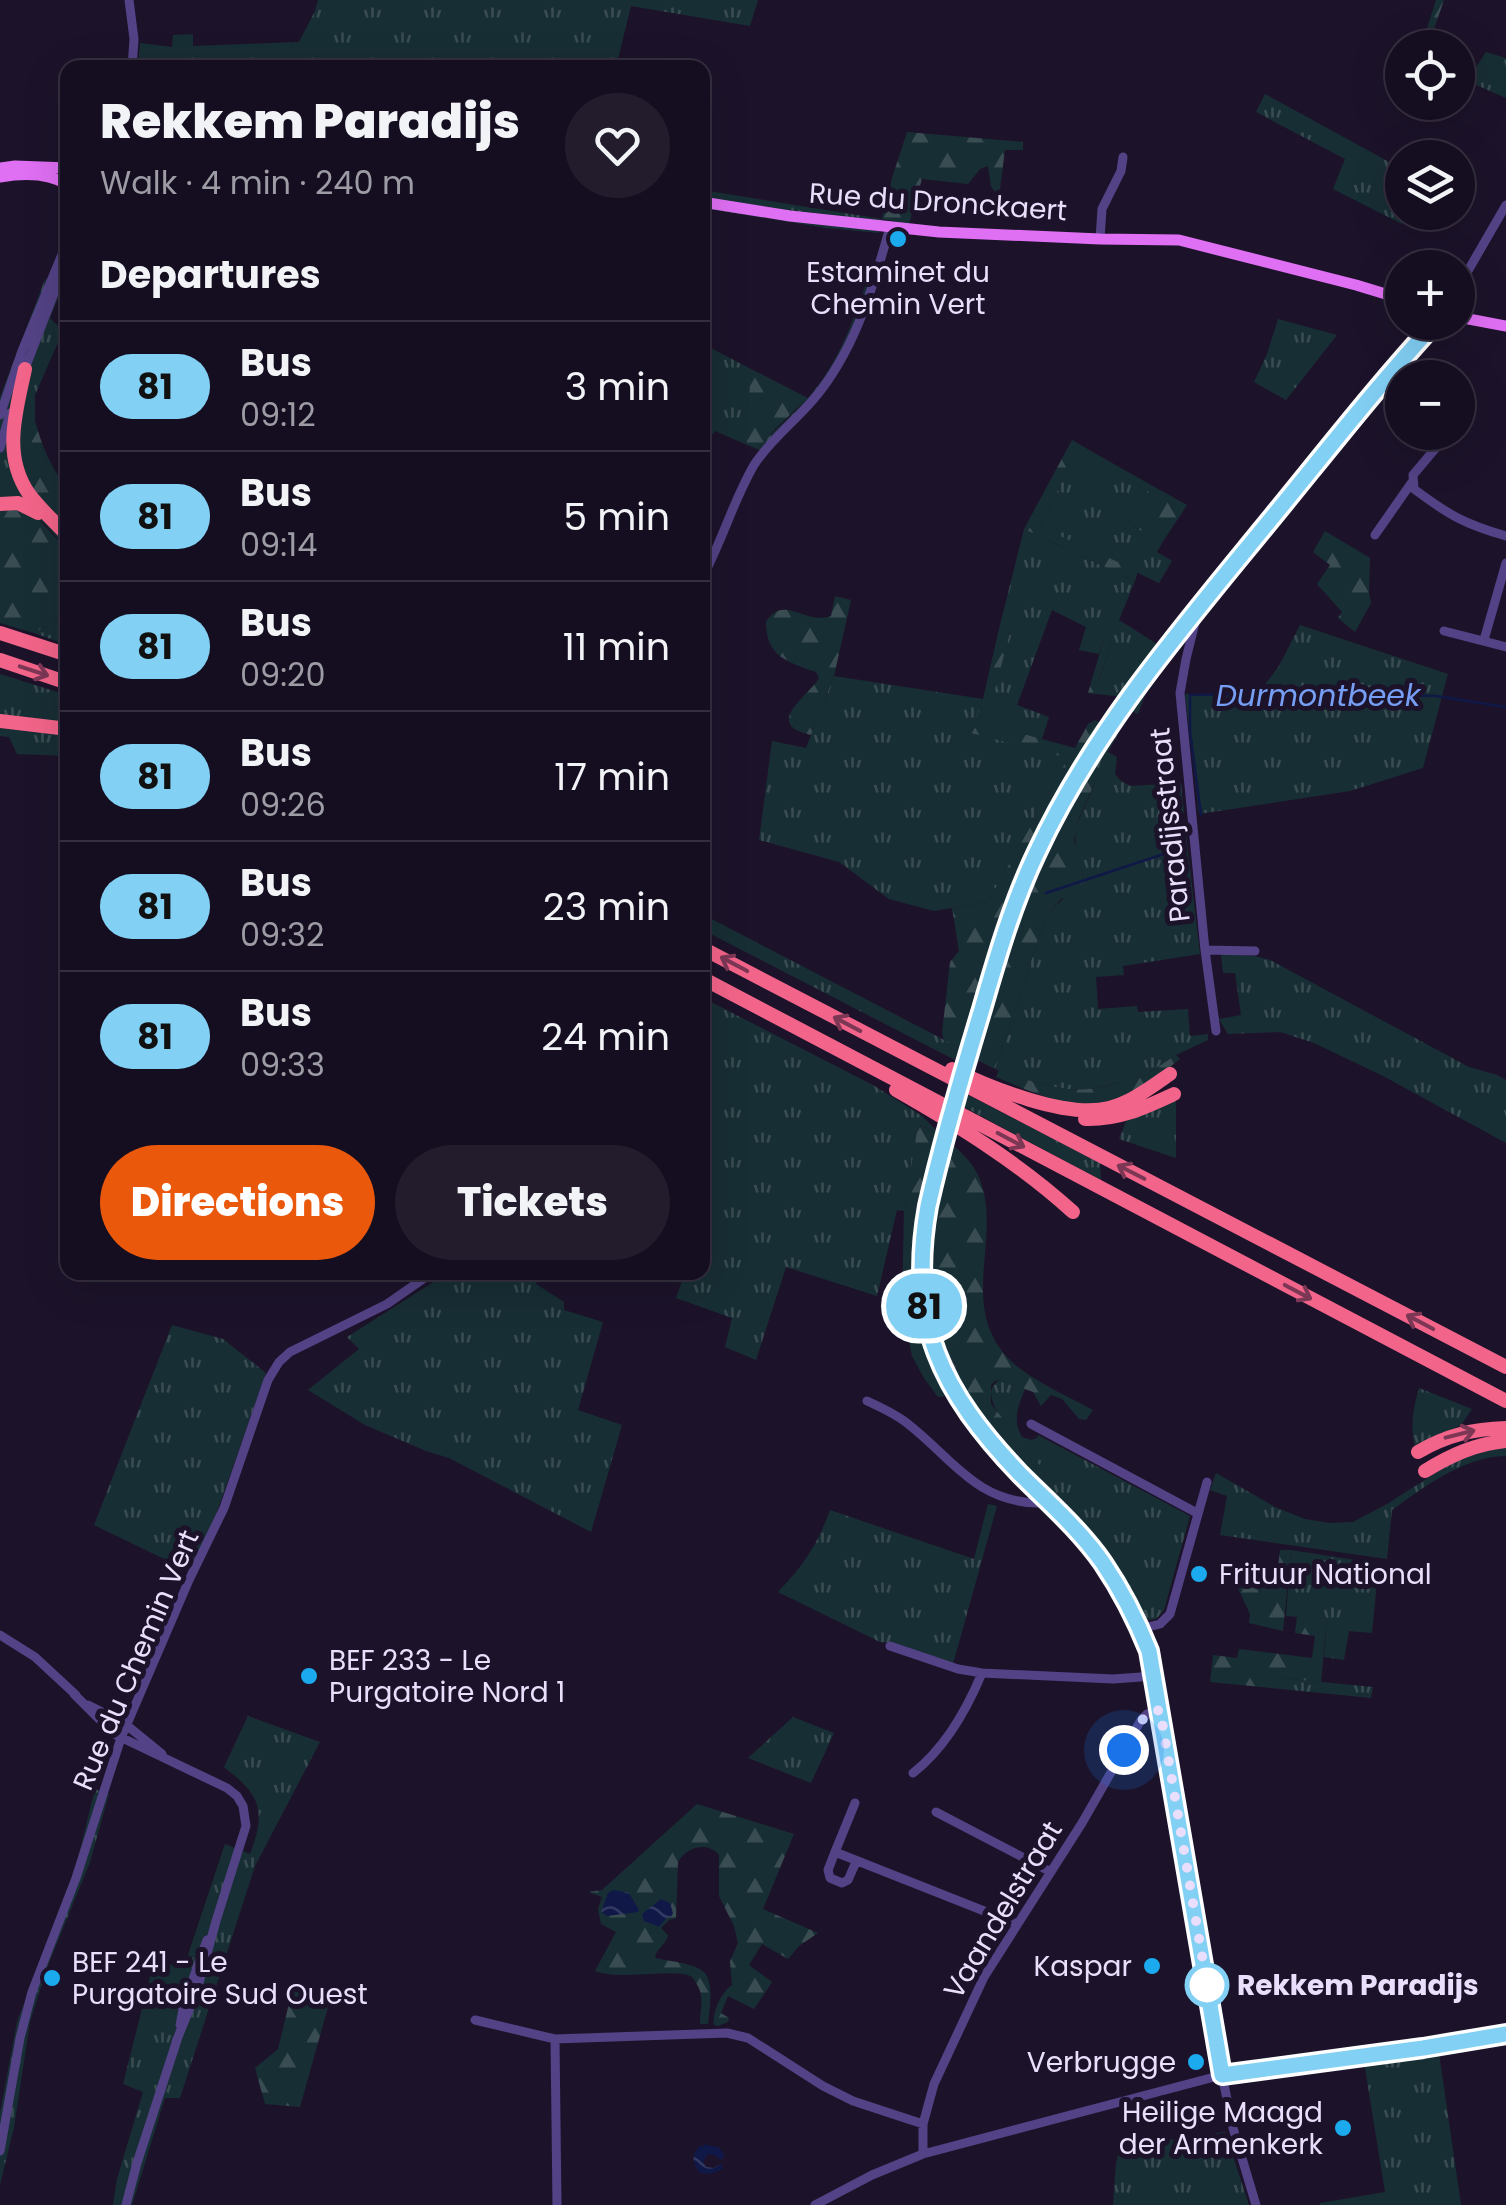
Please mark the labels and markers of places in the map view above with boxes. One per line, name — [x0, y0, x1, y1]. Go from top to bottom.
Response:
marker: Estaminet du Chemin Vert — [887, 228, 909, 250]
place label: Estaminet du Chemin Vert — [806, 253, 990, 324]
place label: Frituur National — [1219, 1555, 1432, 1594]
marker: Frituur National — [1188, 1563, 1210, 1585]
place label: BEF 233 - Le Purgatoire Nord 1 — [329, 1641, 565, 1712]
marker: BEF 233 - Le Purgatoire Nord 1 — [298, 1665, 320, 1687]
place label: BEF 241 - Le Purgatoire Sud Ouest — [72, 1943, 368, 2014]
place label: Kaspar — [1033, 1947, 1132, 1986]
marker: Kaspar — [1141, 1955, 1163, 1977]
marker: Rekkem Paradijs — [1186, 1964, 1228, 2006]
place label: Rekkem Paradijs — [1237, 1966, 1479, 2005]
marker: BEF 241 - Le Purgatoire Sud Ouest — [41, 1967, 63, 1989]
place label: Verbrugge — [1027, 2043, 1176, 2082]
marker: Verbrugge — [1185, 2051, 1207, 2073]
place label: Heilige Maagd der Armenkerk — [1119, 2093, 1324, 2164]
marker: Heilige Maagd der Armenkerk — [1332, 2117, 1354, 2139]

